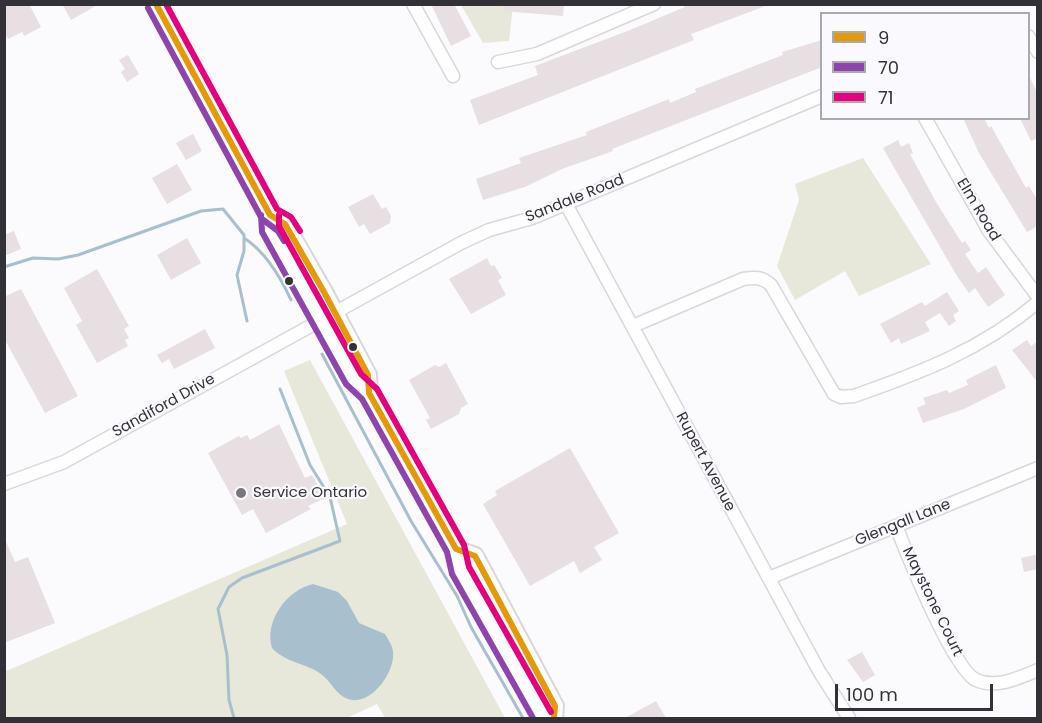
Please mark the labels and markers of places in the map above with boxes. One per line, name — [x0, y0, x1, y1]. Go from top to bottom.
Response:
unlabelled marker — [283, 275, 295, 287]
unlabelled marker — [347, 341, 359, 353]
place label: Service Ontario — [253, 484, 367, 502]
marker: Service Ontario — [234, 486, 248, 500]

